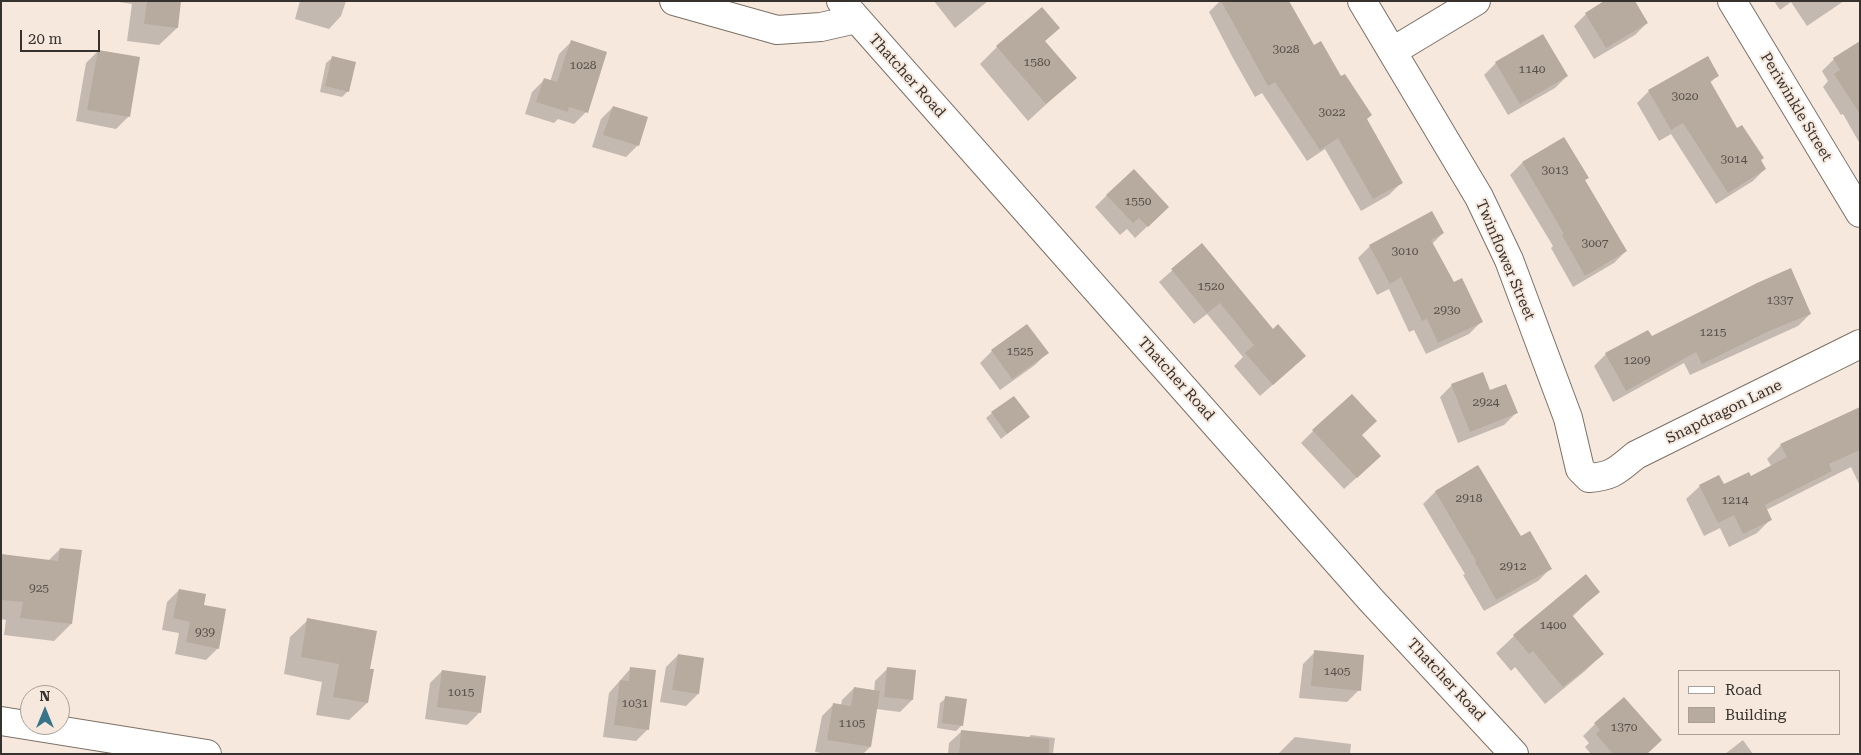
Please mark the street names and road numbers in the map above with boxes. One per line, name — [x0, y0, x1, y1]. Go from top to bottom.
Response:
street label: Thatcher Road — [865, 30, 949, 122]
street label: Periwinkle Street — [1756, 49, 1836, 165]
street label: Twinflower Street — [1471, 197, 1539, 323]
street label: Thatcher Road — [1134, 333, 1218, 425]
street label: Snapdragon Lane — [1663, 376, 1785, 448]
street label: Thatcher Road — [1403, 635, 1489, 725]

